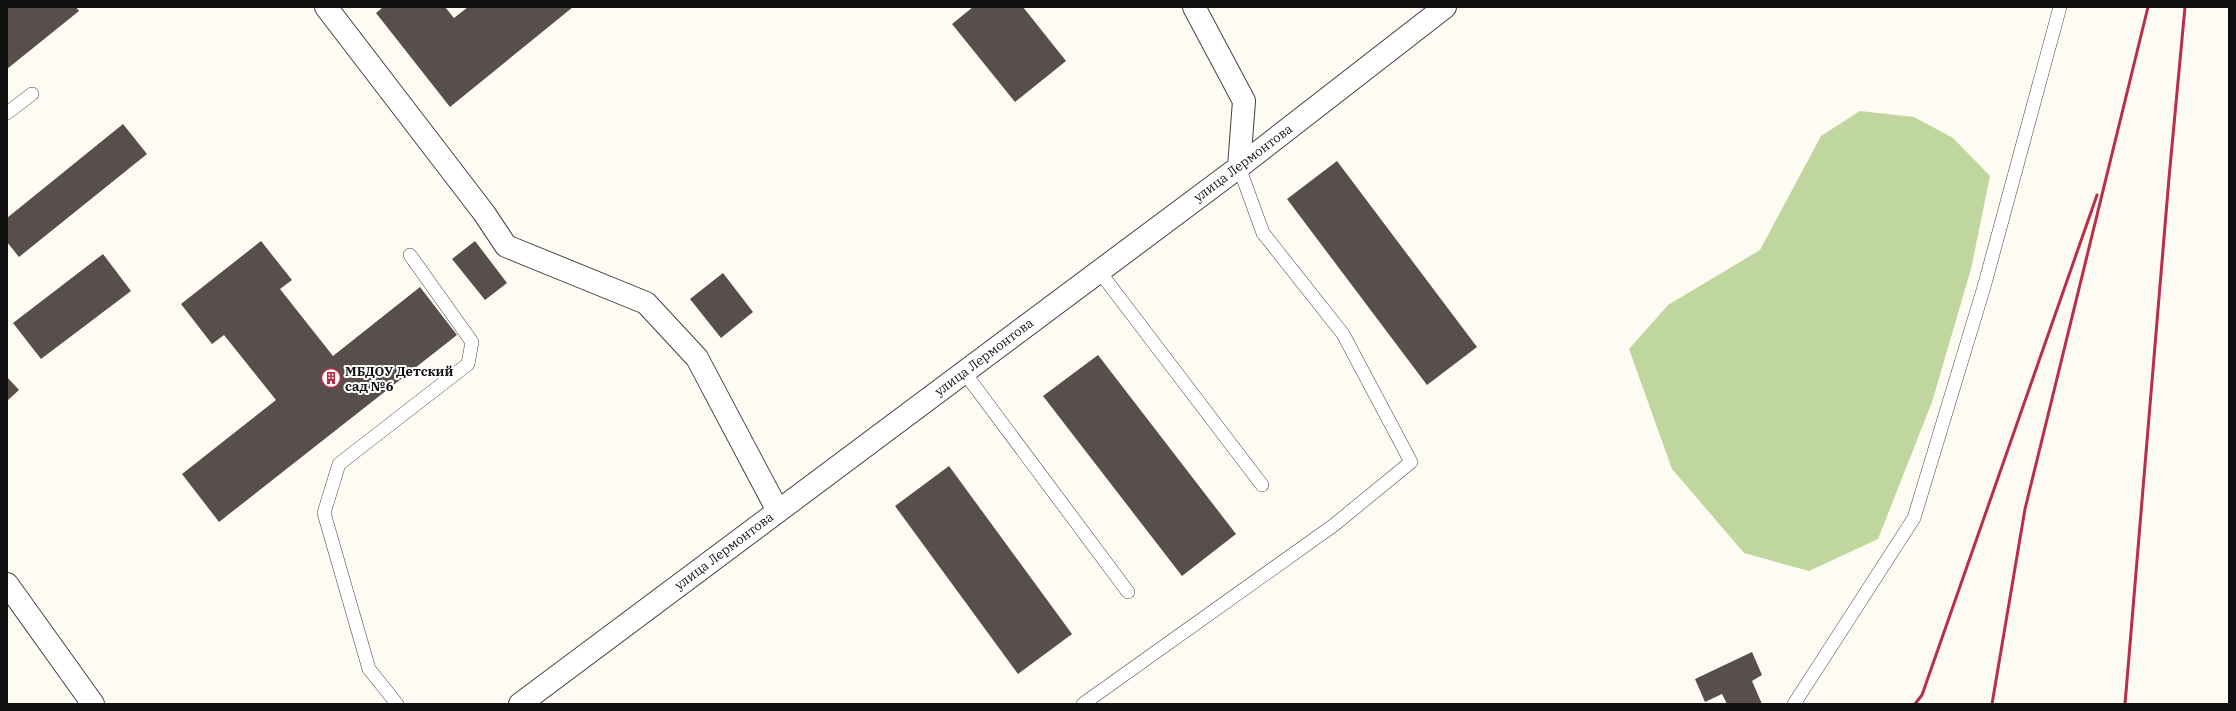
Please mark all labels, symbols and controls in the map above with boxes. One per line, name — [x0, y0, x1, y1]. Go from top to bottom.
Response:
street label: улица Лермонтова — [1190, 120, 1296, 206]
street label: улица Лермонтова — [931, 314, 1037, 400]
place label: МБДОУ Детский сад №6 — [345, 363, 453, 395]
building icon: МБДОУ Детский сад №6 — [320, 367, 342, 389]
street label: улица Лермонтова — [671, 508, 777, 594]

